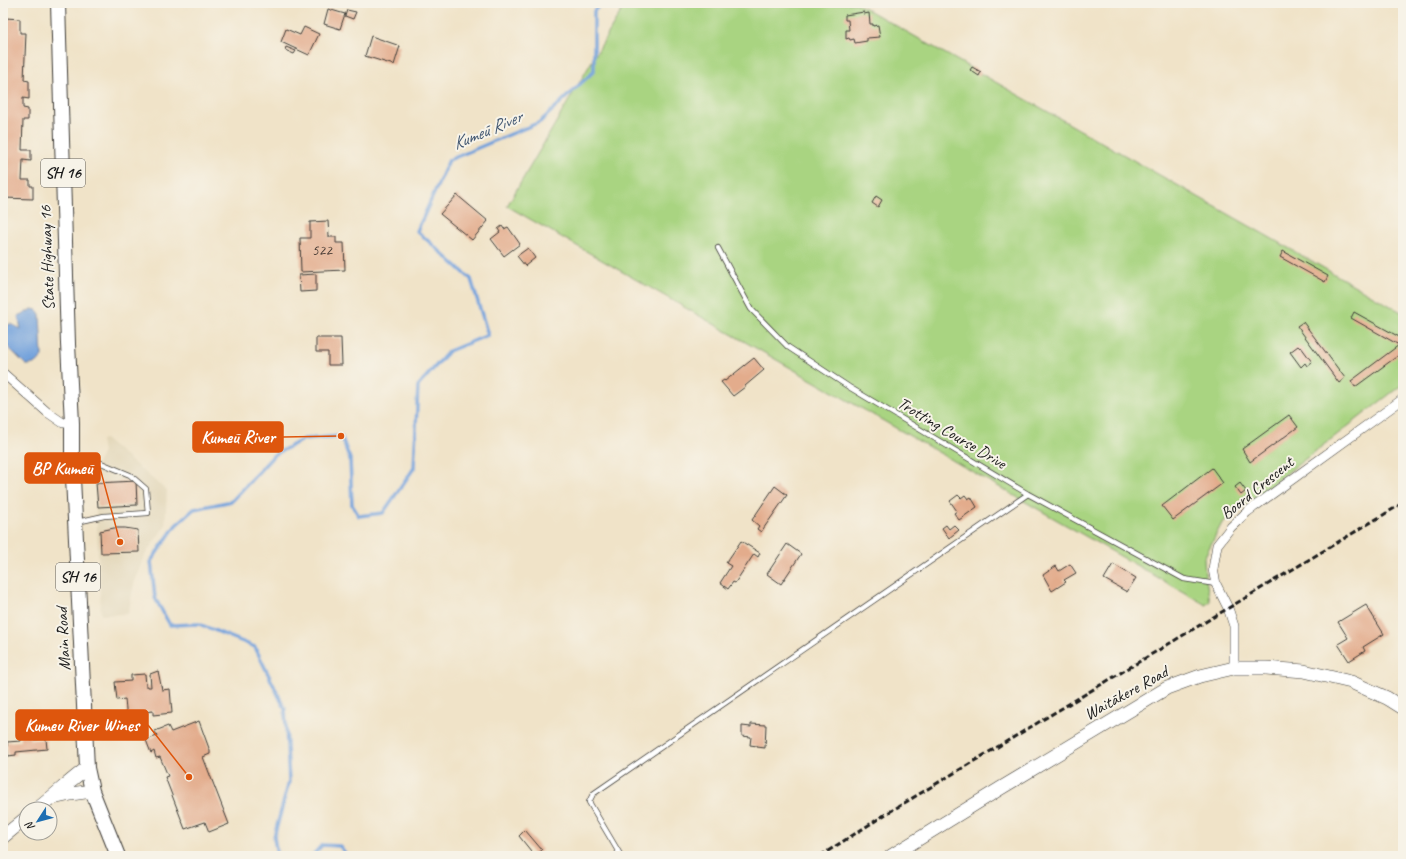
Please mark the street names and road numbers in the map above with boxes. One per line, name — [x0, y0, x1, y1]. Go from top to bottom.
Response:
road number: SH 16 — [41, 159, 85, 187]
street label: State Highway 16 — [35, 204, 59, 311]
street label: Trotting Course Drive — [894, 392, 1011, 474]
street label: Boord Crescent — [1216, 451, 1300, 524]
road number: SH 16 — [56, 563, 100, 591]
street label: Main Road — [51, 604, 75, 671]
street label: Waitākere Road — [1080, 660, 1174, 725]

